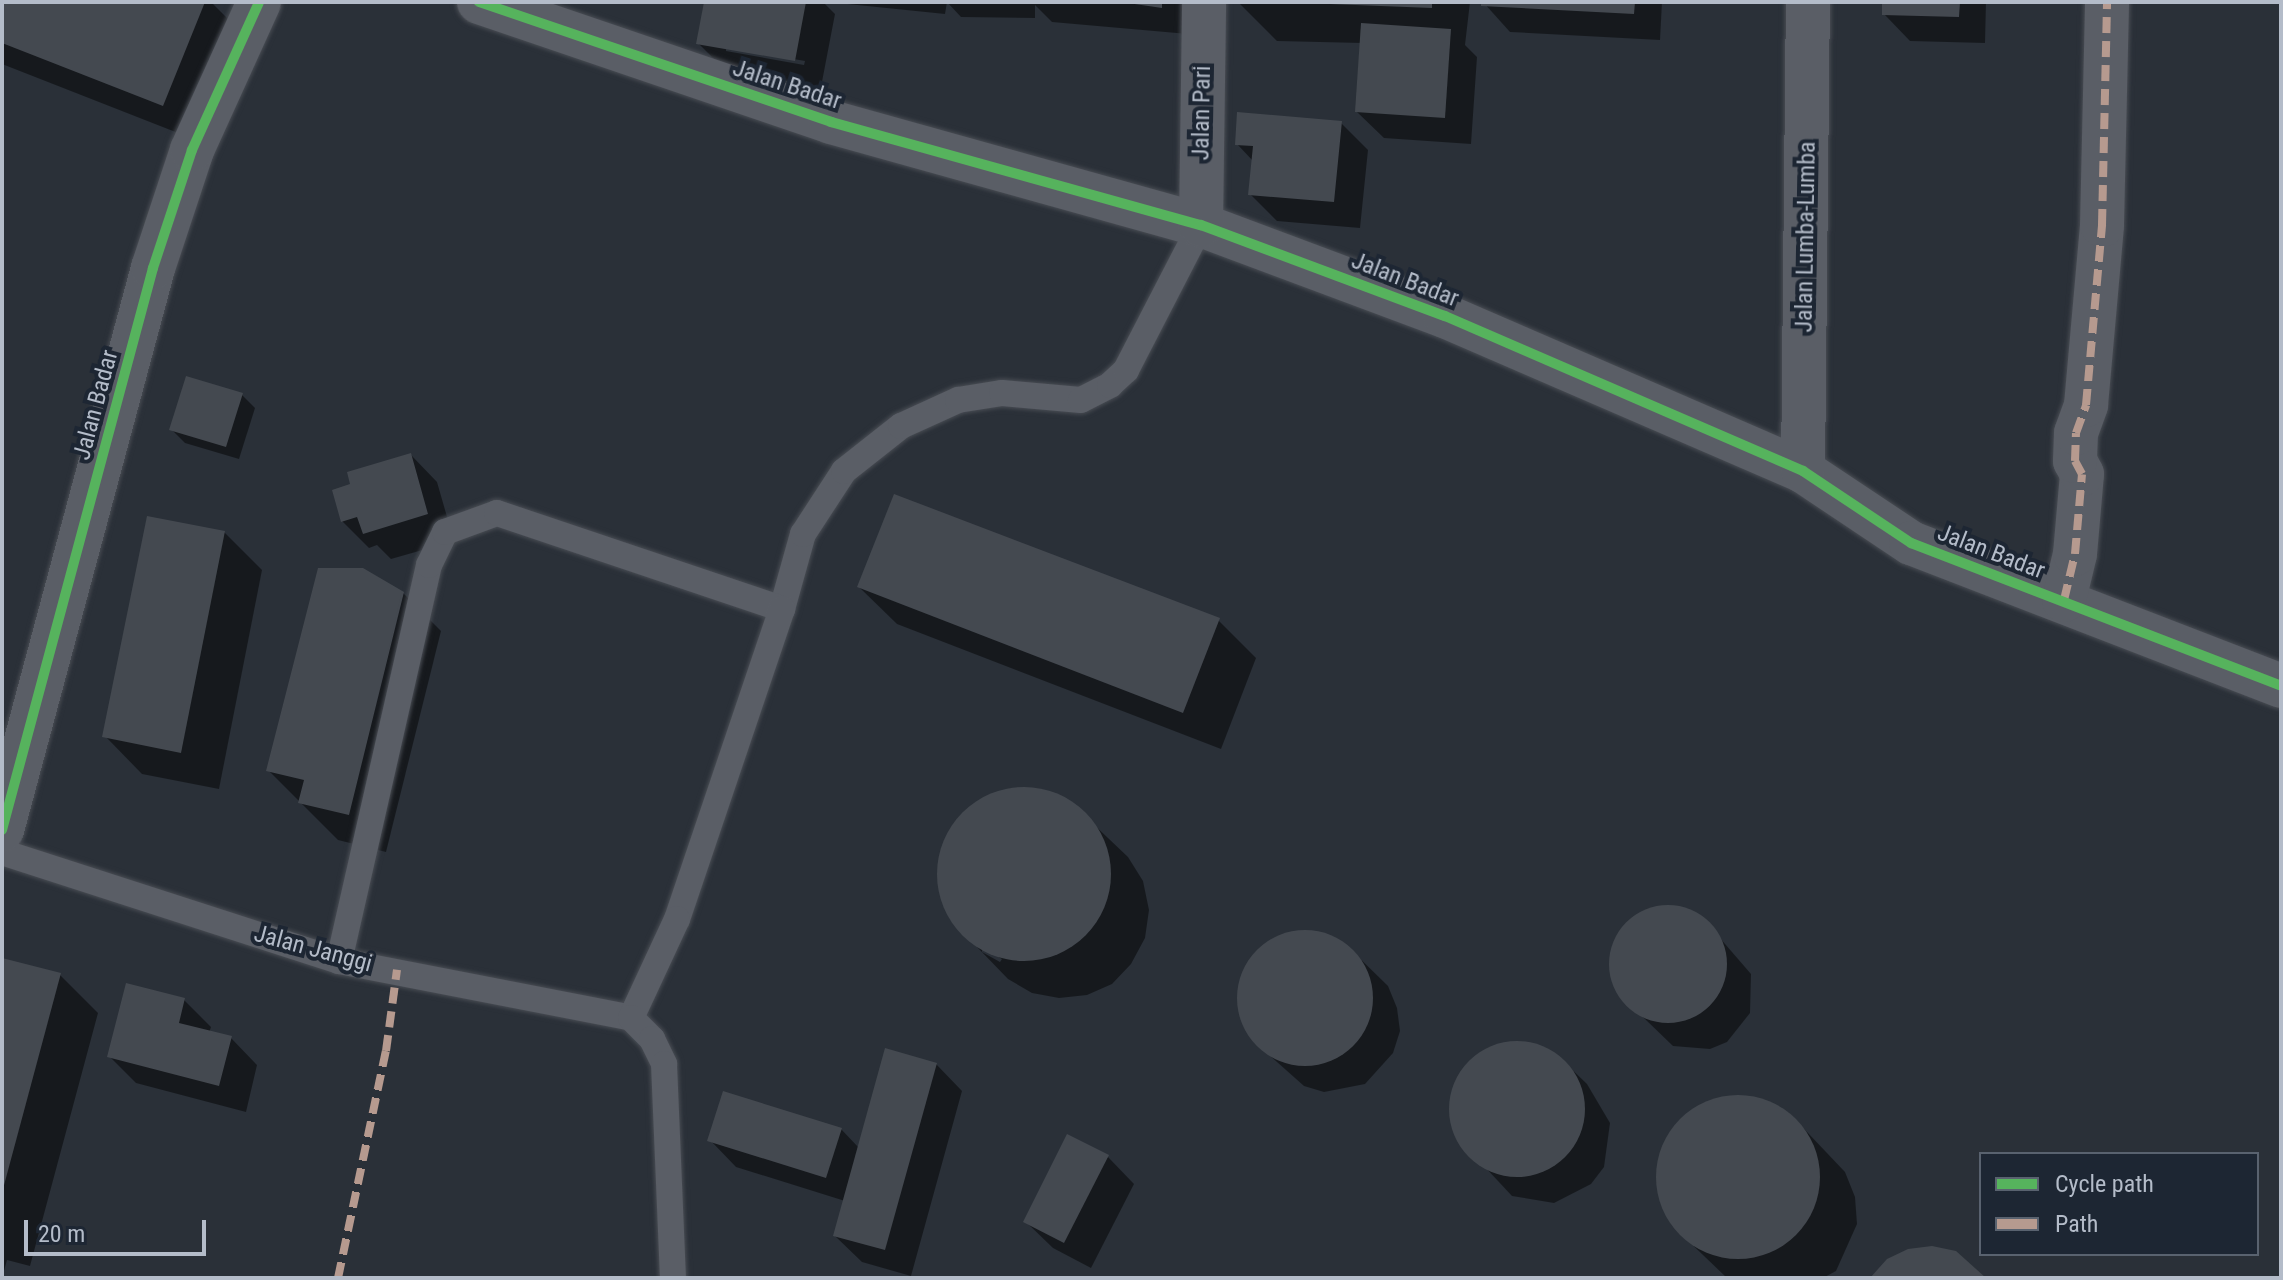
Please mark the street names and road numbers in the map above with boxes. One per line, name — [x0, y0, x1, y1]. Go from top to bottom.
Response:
street label: Jalan Badar — [729, 54, 845, 116]
street label: Jalan Pari — [1187, 65, 1217, 161]
street label: Jalan Lumba-Lumba — [1790, 141, 1822, 333]
street label: Jalan Badar — [1347, 246, 1463, 314]
street label: Jalan Badar — [68, 347, 124, 463]
street label: Jalan Badar — [1933, 518, 2049, 586]
street label: Jalan Janggi — [251, 919, 375, 979]

